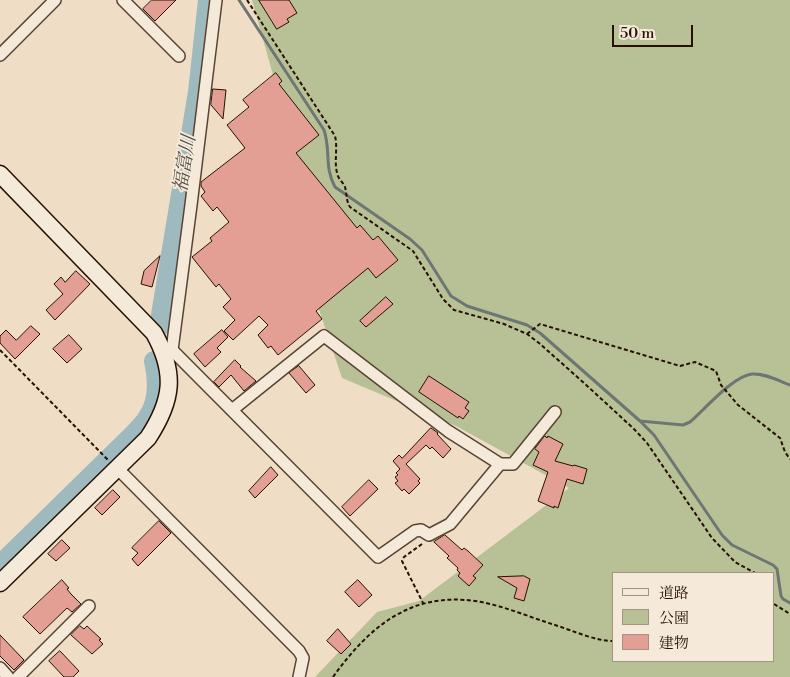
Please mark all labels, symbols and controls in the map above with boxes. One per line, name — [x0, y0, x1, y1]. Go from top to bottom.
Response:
scale bar — [615, 15, 696, 47]
text: 50 m — [620, 24, 654, 43]
water label: 福富川 — [170, 134, 202, 194]
legend — [612, 572, 775, 662]
text: 道路 — [659, 584, 689, 603]
text: 公園 — [659, 609, 689, 628]
text: 建物 — [659, 634, 689, 653]

